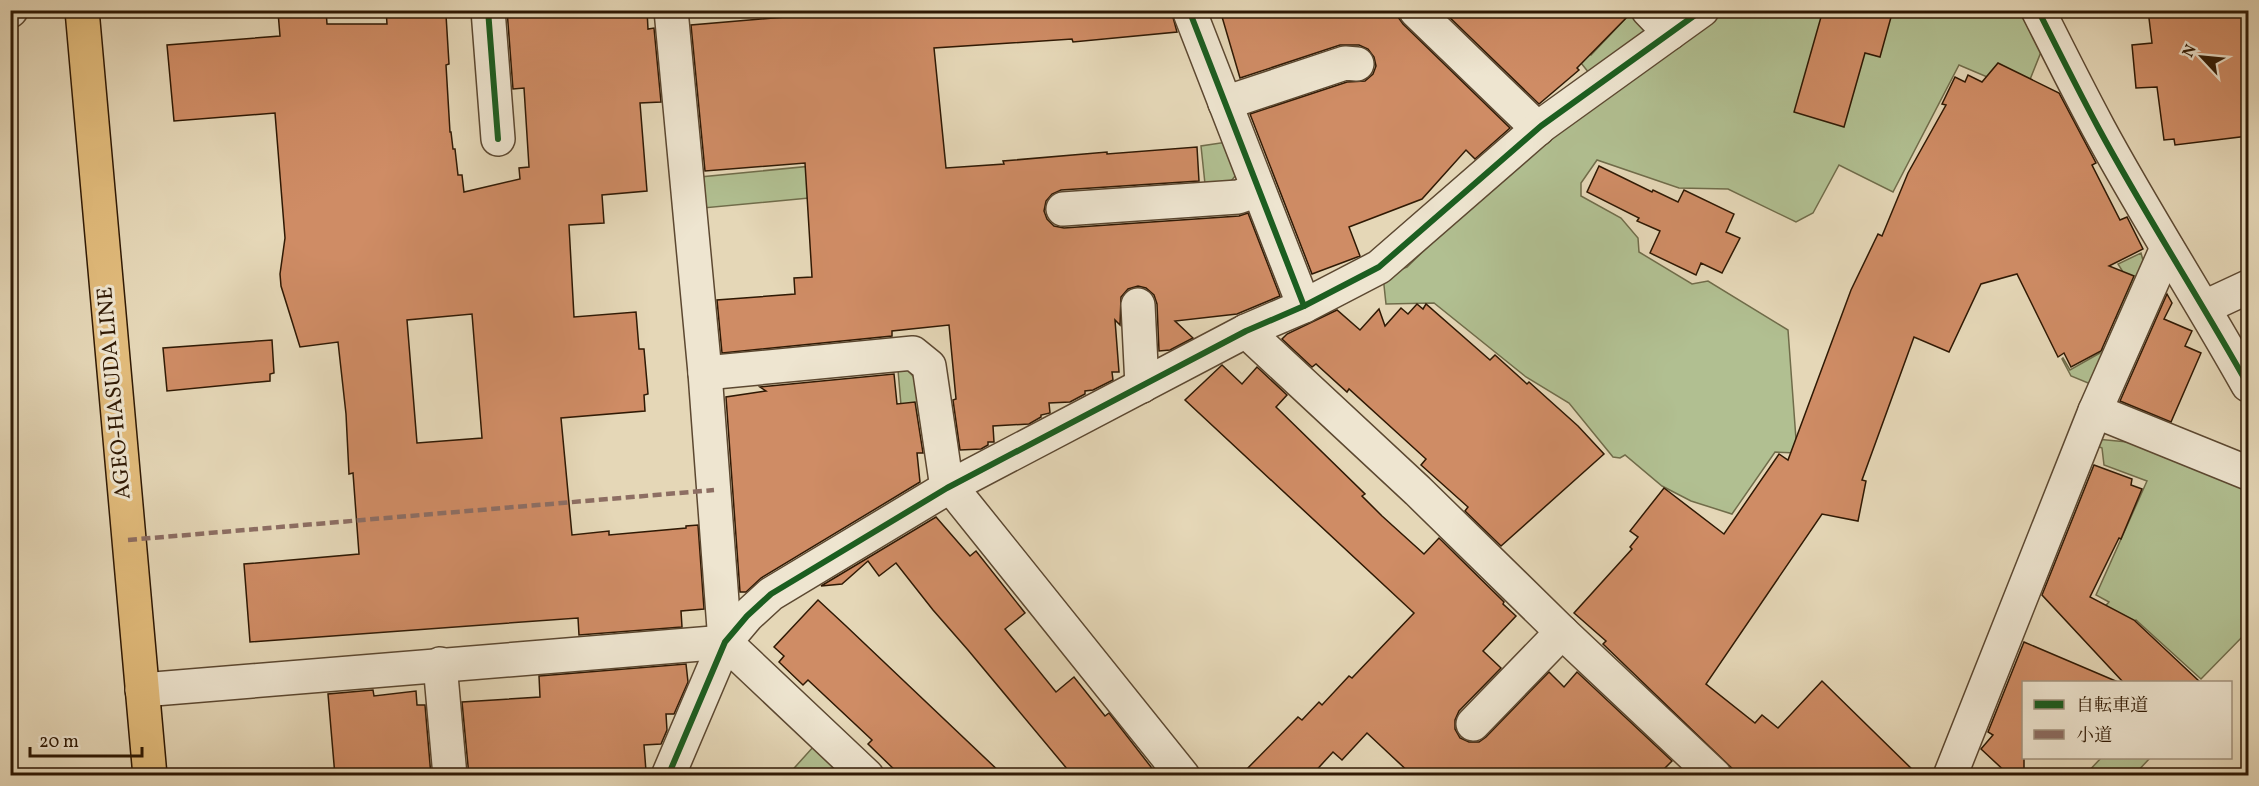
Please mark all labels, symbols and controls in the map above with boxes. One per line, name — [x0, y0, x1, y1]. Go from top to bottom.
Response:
north arrow — [2172, 27, 2232, 87]
text: N — [2178, 41, 2203, 61]
street label: AGEO-HASUDA LINE — [90, 285, 140, 501]
legend — [2022, 681, 2232, 759]
text: 自転車道 — [2076, 694, 2148, 719]
scale bar — [30, 720, 142, 758]
text: 小道 — [2076, 724, 2112, 749]
text: 20 m — [39, 730, 79, 755]

